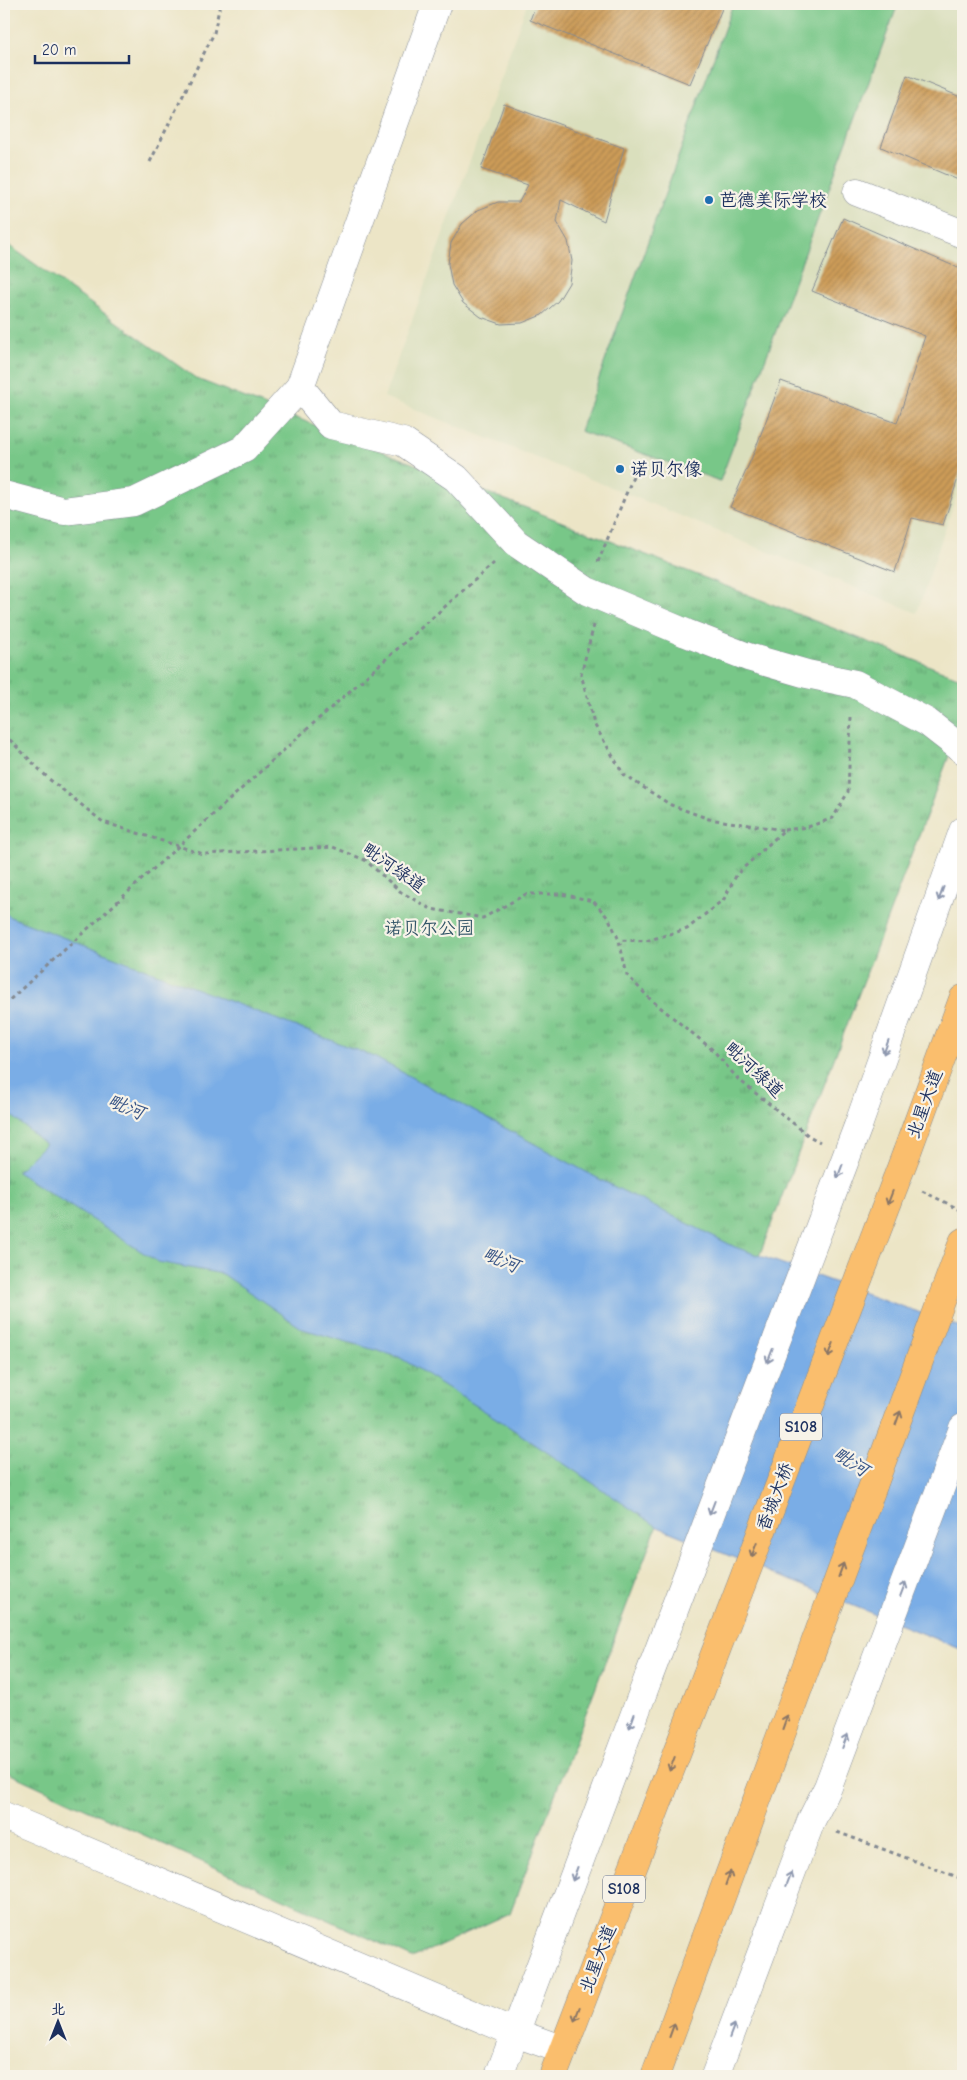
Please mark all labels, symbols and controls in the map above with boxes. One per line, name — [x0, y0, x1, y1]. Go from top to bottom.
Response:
scale bar — [35, 32, 129, 64]
text: 20 m — [42, 41, 76, 59]
place label: 芭德美际学校 — [719, 190, 827, 211]
marker: 芭德美际学校 — [703, 194, 715, 206]
place label: 诺贝尔像 — [630, 459, 702, 480]
marker: 诺贝尔像 — [614, 463, 626, 475]
street label: 毗河绿道 — [358, 839, 430, 897]
one-way arrow — [936, 886, 945, 901]
park label: 诺贝尔公园 — [384, 918, 474, 939]
street label: 毗河绿道 — [721, 1038, 787, 1102]
one-way arrow — [881, 1039, 890, 1054]
street label: 北星大道 — [903, 1067, 947, 1141]
water label: 毗河 — [104, 1090, 151, 1125]
one-way arrow — [835, 1163, 844, 1179]
one-way arrow — [885, 1190, 894, 1205]
water label: 毗河 — [479, 1243, 526, 1278]
one-way arrow — [826, 1342, 835, 1357]
one-way arrow — [765, 1348, 774, 1363]
one-way arrow — [894, 1410, 903, 1426]
road number: S108 — [780, 1414, 822, 1440]
water label: 毗河 — [829, 1443, 875, 1483]
street label: 香城大桥 — [752, 1460, 798, 1534]
one-way arrow — [707, 1500, 716, 1515]
one-way arrow — [749, 1542, 758, 1557]
one-way arrow — [837, 1563, 846, 1578]
one-way arrow — [898, 1582, 908, 1597]
one-way arrow — [626, 1713, 636, 1728]
one-way arrow — [781, 1715, 790, 1730]
one-way arrow — [841, 1734, 850, 1749]
one-way arrow — [667, 1756, 676, 1772]
one-way arrow — [570, 1865, 579, 1881]
one-way arrow — [724, 1871, 733, 1886]
one-way arrow — [786, 1871, 795, 1886]
road number: S108 — [603, 1876, 645, 1902]
street label: 北星大道 — [575, 1922, 621, 1996]
north arrow — [32, 1998, 82, 2048]
text: 北 — [51, 2001, 65, 2018]
one-way arrow — [572, 2006, 581, 2022]
one-way arrow — [668, 2023, 677, 2039]
one-way arrow — [728, 2023, 737, 2039]

